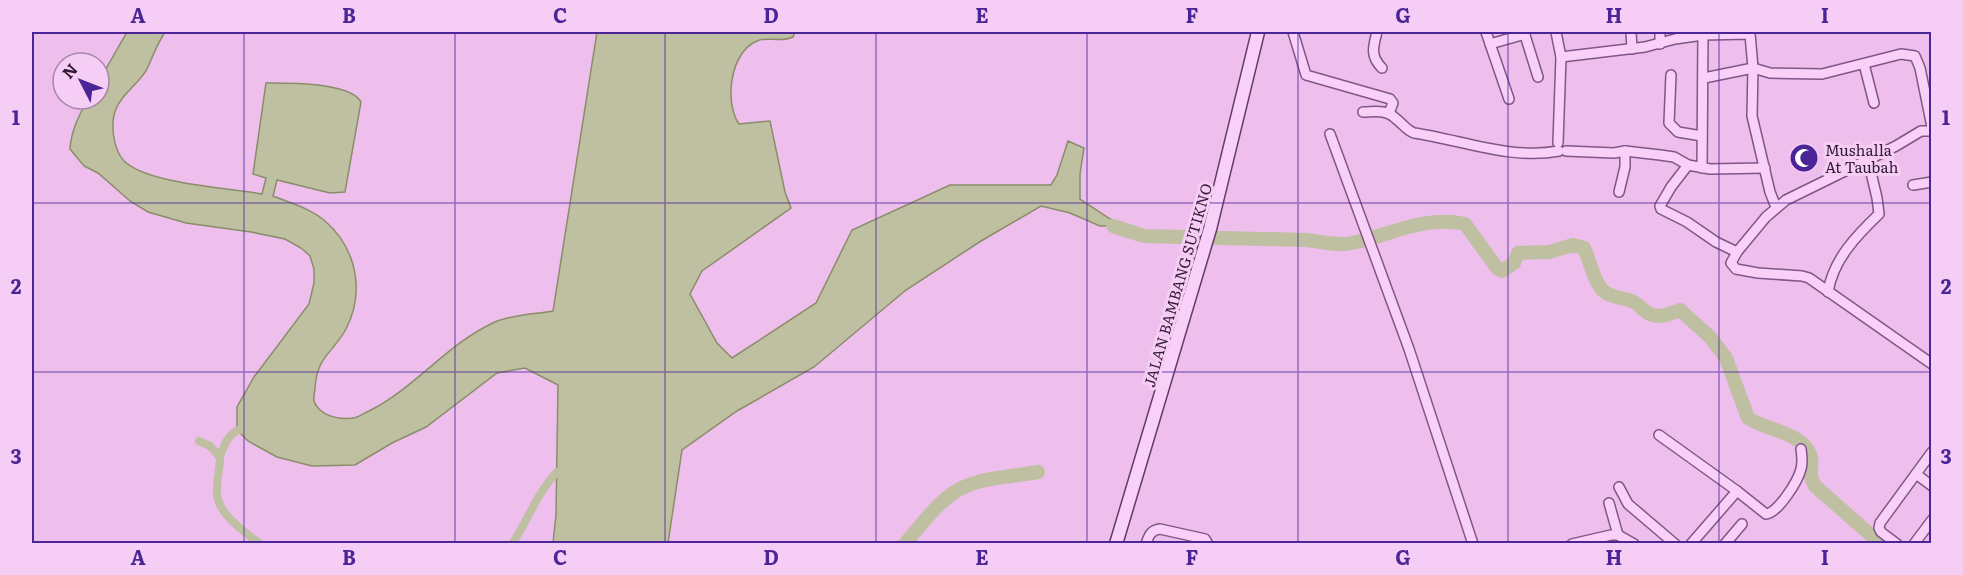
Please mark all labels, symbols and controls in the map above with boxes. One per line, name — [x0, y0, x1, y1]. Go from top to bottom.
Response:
text: A — [130, 0, 146, 29]
text: B — [342, 0, 356, 29]
text: C — [553, 0, 567, 29]
text: D — [763, 0, 779, 29]
text: E — [975, 0, 989, 29]
text: F — [1186, 0, 1199, 29]
text: G — [1395, 0, 1411, 29]
text: H — [1606, 0, 1622, 29]
text: I — [1821, 0, 1829, 29]
north arrow — [51, 51, 111, 111]
text: N — [56, 57, 83, 83]
text: 1 — [12, 101, 20, 131]
text: 1 — [1942, 101, 1950, 131]
place label: Mushalla At Taubah — [1825, 138, 1899, 178]
mosque icon: Mushalla At Taubah — [1788, 142, 1820, 174]
street label: JALAN BAMBANG SUTIKNO — [1137, 180, 1217, 390]
text: 2 — [11, 270, 22, 300]
text: 2 — [1941, 270, 1952, 300]
text: 3 — [10, 440, 22, 470]
text: 3 — [1940, 440, 1952, 470]
text: A — [130, 541, 146, 571]
text: B — [342, 541, 356, 571]
text: C — [553, 541, 567, 571]
text: D — [763, 541, 779, 571]
text: E — [975, 541, 989, 571]
text: F — [1186, 541, 1199, 571]
text: G — [1395, 541, 1411, 571]
text: H — [1606, 541, 1622, 571]
text: I — [1821, 541, 1829, 571]

